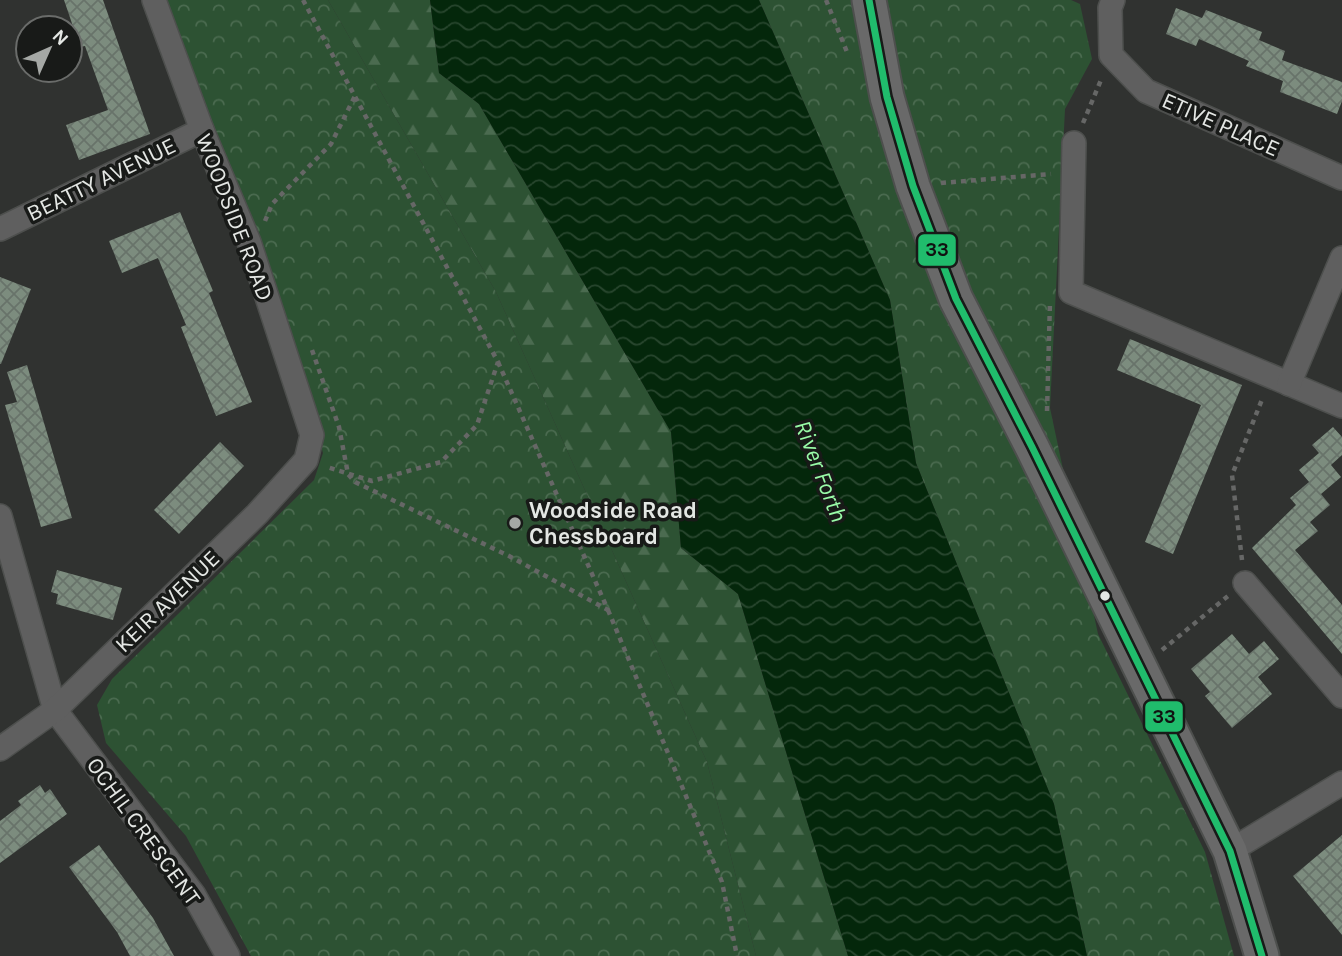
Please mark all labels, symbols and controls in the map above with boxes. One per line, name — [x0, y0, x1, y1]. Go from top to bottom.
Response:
north arrow — [14, 14, 84, 84]
text: N — [48, 25, 73, 50]
street label: ETIVE PLACE — [1158, 87, 1284, 162]
street label: WOODSIDE ROAD — [190, 130, 279, 304]
street label: BEATTY AVENUE — [22, 132, 180, 227]
line badge: 33 — [917, 233, 957, 267]
text: 33 — [925, 239, 949, 261]
water label: River Forth — [789, 416, 853, 526]
place label: Woodside Road Chessboard — [529, 497, 697, 550]
marker: Woodside Road Chessboard — [507, 515, 523, 531]
street label: KEIR AVENUE — [109, 545, 225, 658]
unlabelled marker — [1098, 589, 1112, 603]
line badge: 33 — [1144, 700, 1184, 733]
text: 33 — [1152, 706, 1176, 728]
street label: OCHIL CRESCENT — [81, 752, 207, 911]

